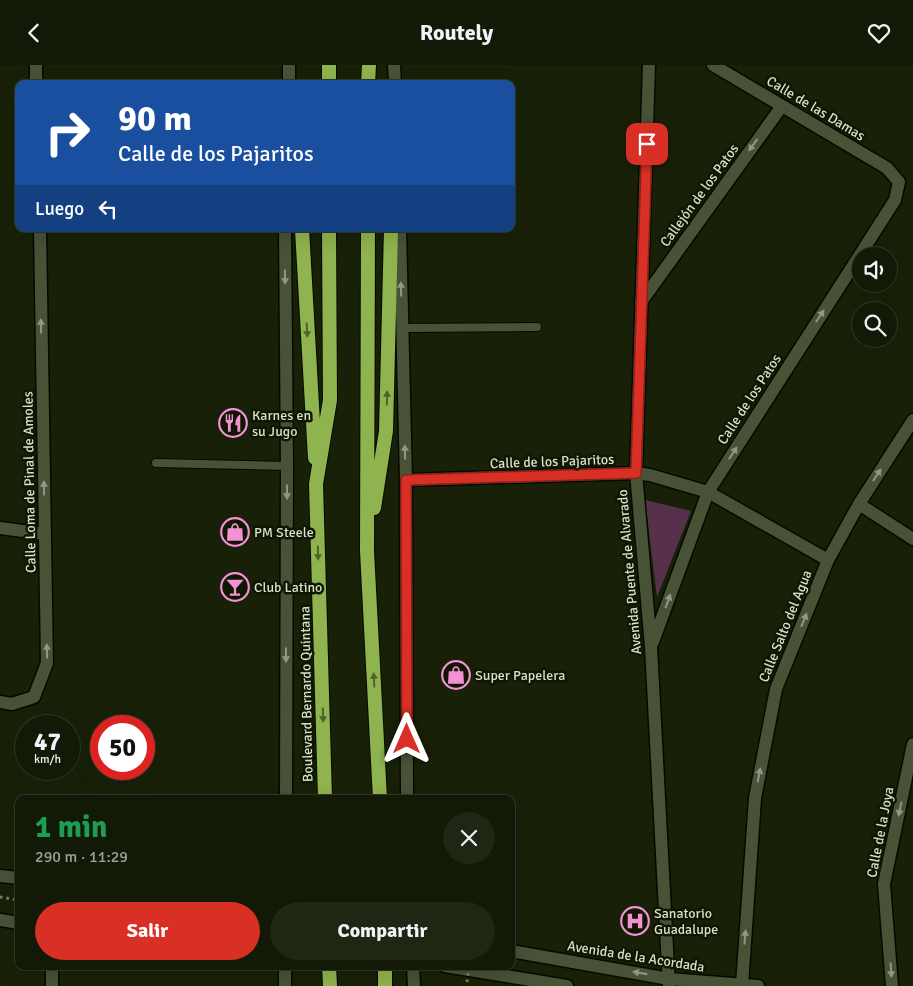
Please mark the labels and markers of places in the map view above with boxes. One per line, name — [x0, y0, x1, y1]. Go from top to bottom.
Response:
pin — [626, 123, 668, 165]
place label: Karnes en su Jugo — [252, 407, 311, 440]
restaurant icon: Karnes en su Jugo — [218, 408, 248, 438]
shop icon: PM Steele — [220, 517, 250, 547]
place label: PM Steele — [254, 524, 314, 541]
bar icon: Club Latino — [220, 572, 250, 602]
place label: Club Latino — [254, 579, 322, 596]
shop icon: Super Papelera — [441, 660, 471, 690]
place label: Super Papelera — [475, 667, 565, 684]
place label: Sanatorio Guadalupe — [654, 905, 718, 938]
hospital icon: Sanatorio Guadalupe — [620, 906, 650, 936]

